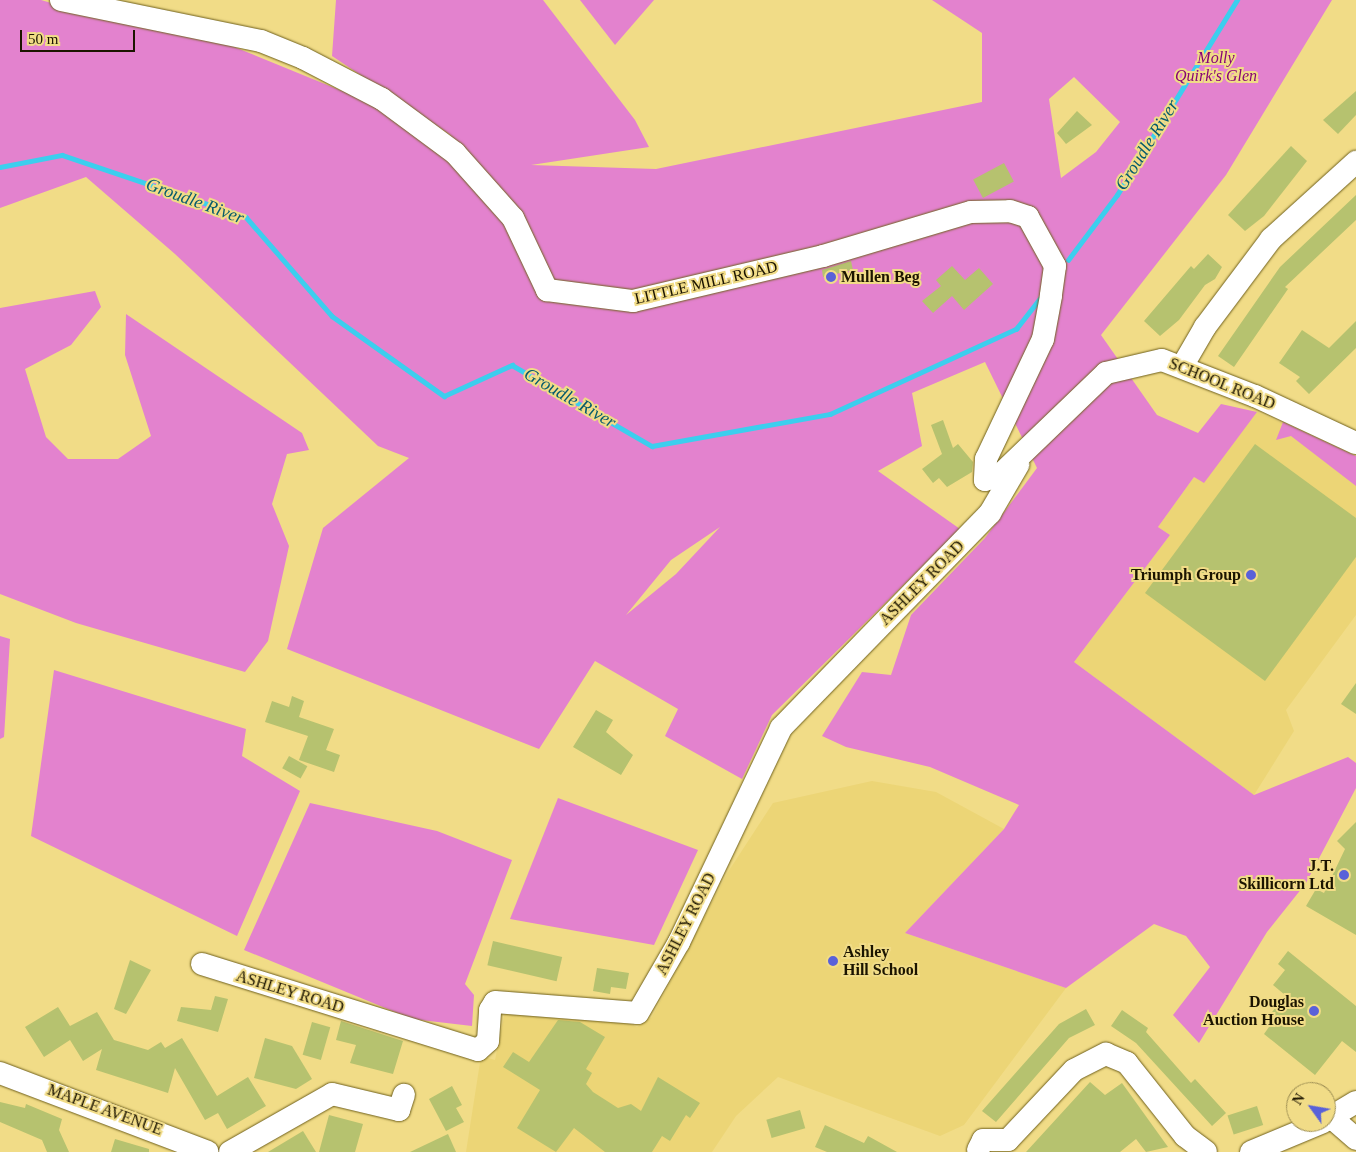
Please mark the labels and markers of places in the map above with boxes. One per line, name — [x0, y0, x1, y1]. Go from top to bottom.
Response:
place label: Mullen Beg — [841, 267, 920, 287]
marker: Mullen Beg — [825, 271, 837, 283]
place label: Triumph Group — [1131, 565, 1241, 585]
marker: Triumph Group — [1245, 569, 1257, 581]
place label: J.T. Skillicorn Ltd — [1238, 856, 1334, 894]
marker: J.T. Skillicorn Ltd — [1338, 869, 1350, 881]
place label: Ashley Hill School — [843, 942, 918, 980]
marker: Ashley Hill School — [827, 955, 839, 967]
place label: Douglas Auction House — [1203, 992, 1304, 1030]
marker: Douglas Auction House — [1308, 1005, 1320, 1017]

